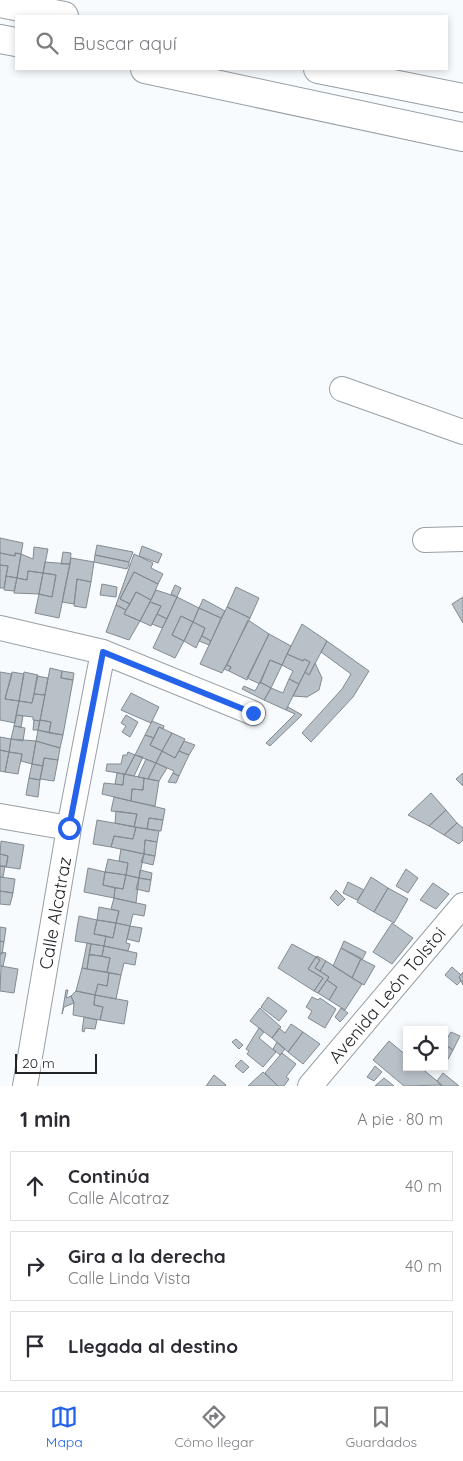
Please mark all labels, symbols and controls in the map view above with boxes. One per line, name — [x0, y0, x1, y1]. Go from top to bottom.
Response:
search box — [15, 15, 448, 70]
icon: search — [33, 29, 61, 57]
text: Buscar aquí — [73, 31, 177, 55]
route end — [242, 702, 265, 725]
route start — [58, 817, 81, 840]
street label: Calle Alcatraz — [34, 855, 76, 971]
street label: Avenida León Tolstoi — [323, 922, 451, 1068]
map controls — [403, 1026, 448, 1071]
button: locate — [403, 1026, 448, 1071]
scale bar — [15, 1051, 98, 1074]
text: 20 m — [22, 1054, 55, 1072]
text: 1 min — [20, 1106, 71, 1132]
text: A pie · 80 m — [357, 1109, 443, 1129]
text: Continúa — [68, 1164, 150, 1188]
icon: ahead — [21, 1172, 49, 1200]
text: 40 m — [405, 1176, 442, 1196]
text: Calle Alcatraz — [68, 1188, 169, 1208]
text: Gira a la derecha — [68, 1244, 226, 1268]
icon: right — [21, 1252, 49, 1280]
text: 40 m — [405, 1256, 442, 1276]
text: Calle Linda Vista — [68, 1268, 190, 1288]
icon: arrive — [21, 1332, 49, 1360]
text: Llegada al destino — [68, 1334, 238, 1358]
tab: Mapa — [46, 1403, 83, 1451]
tab: Cómo llegar — [174, 1403, 254, 1451]
tab: Guardados — [345, 1403, 417, 1451]

